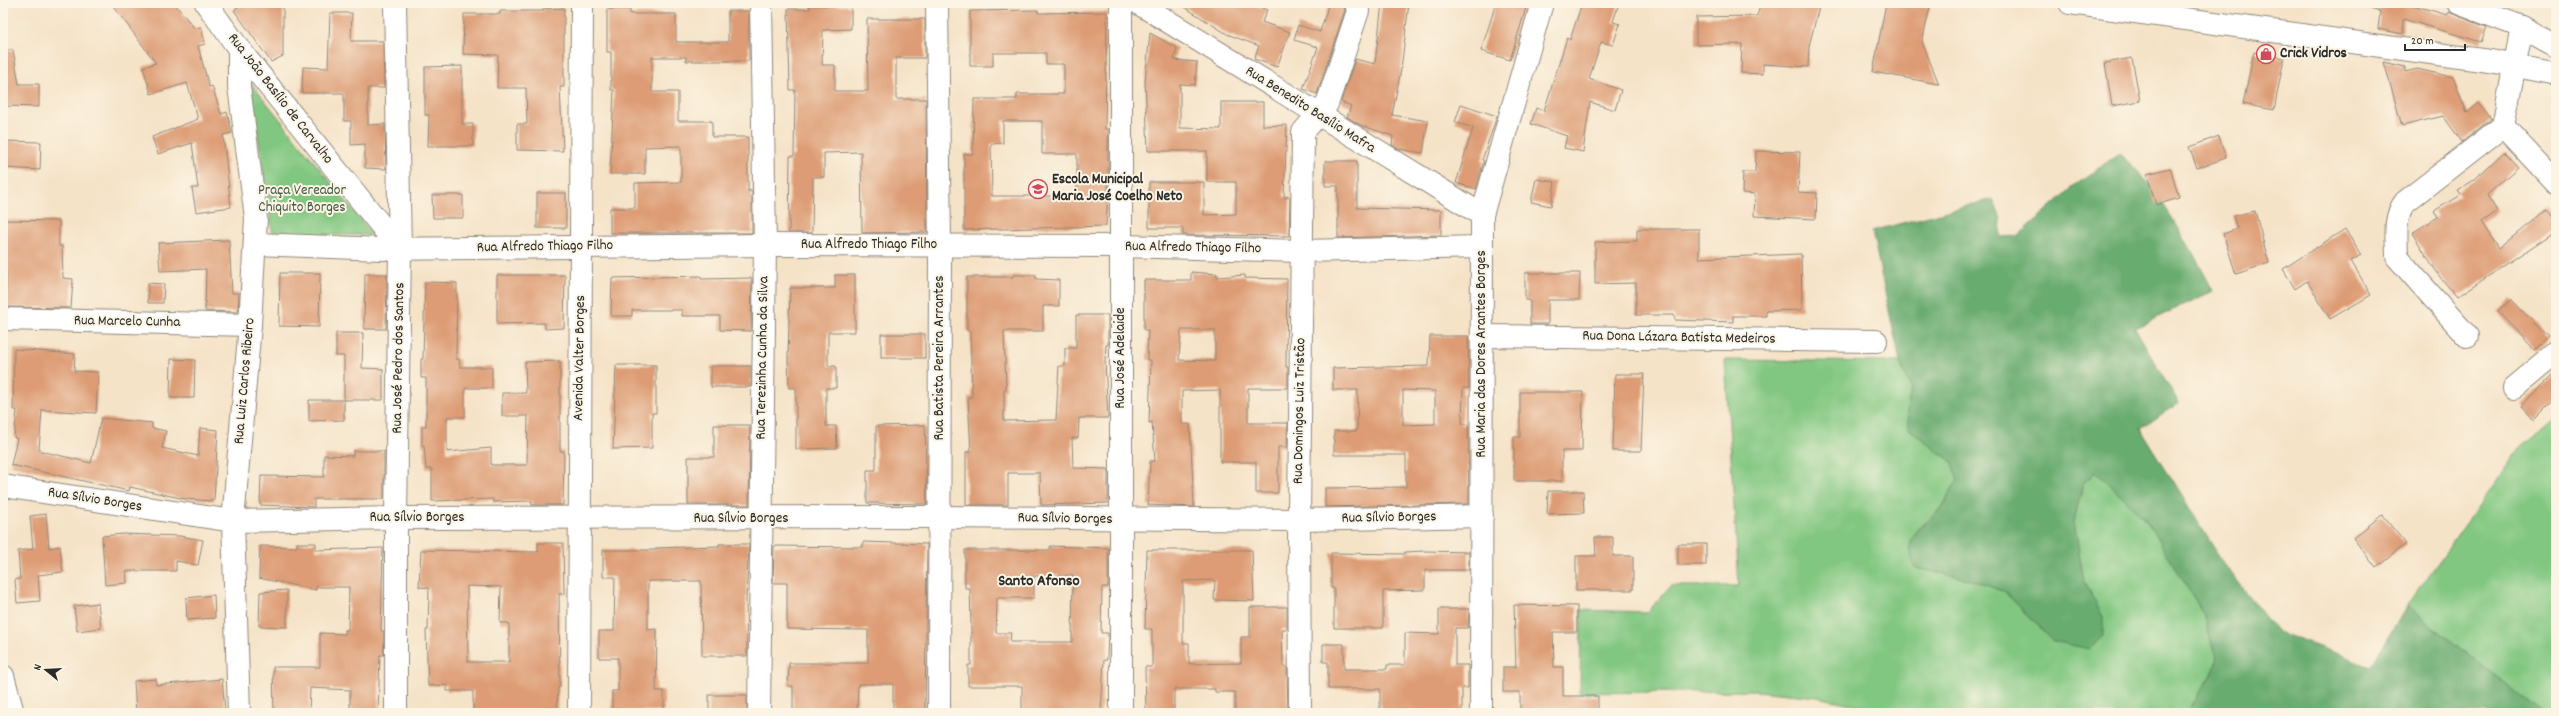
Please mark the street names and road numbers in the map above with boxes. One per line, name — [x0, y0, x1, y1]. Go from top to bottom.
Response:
street label: Rua João Basílio de Carvalho — [222, 29, 338, 169]
street label: Rua Benedito Basílio Mafra — [1240, 61, 1380, 160]
street label: Rua Alfredo Thiago Filho — [801, 234, 938, 256]
street label: Rua Alfredo Thiago Filho — [477, 235, 614, 259]
street label: Rua Alfredo Thiago Filho — [1125, 236, 1262, 260]
street label: Rua Maria das Dores Arantes Borges — [1471, 250, 1493, 458]
street label: Rua Terezinha Cunha da Silva — [751, 275, 775, 440]
street label: Rua Batista Pereira Arrantes — [929, 275, 951, 441]
street label: Rua José Pedro dos Santos — [387, 282, 411, 434]
street label: Avenida Valter Borges — [568, 295, 592, 421]
street label: Rua José Adelaide — [1110, 307, 1132, 409]
street label: Rua Marcelo Cunha — [73, 310, 181, 334]
street label: Rua Luiz Carlos Ribeiro — [229, 317, 262, 445]
street label: Rua Dona Lázara Batista Medeiros — [1582, 325, 1776, 351]
street label: Rua Domingos Luiz Tristão — [1288, 337, 1312, 484]
street label: Rua Sílvio Borges — [46, 482, 144, 518]
street label: Rua Sílvio Borges — [1341, 506, 1437, 530]
street label: Rua Sílvio Borges — [369, 507, 465, 529]
street label: Rua Sílvio Borges — [1017, 507, 1113, 531]
street label: Rua Sílvio Borges — [693, 508, 789, 530]

